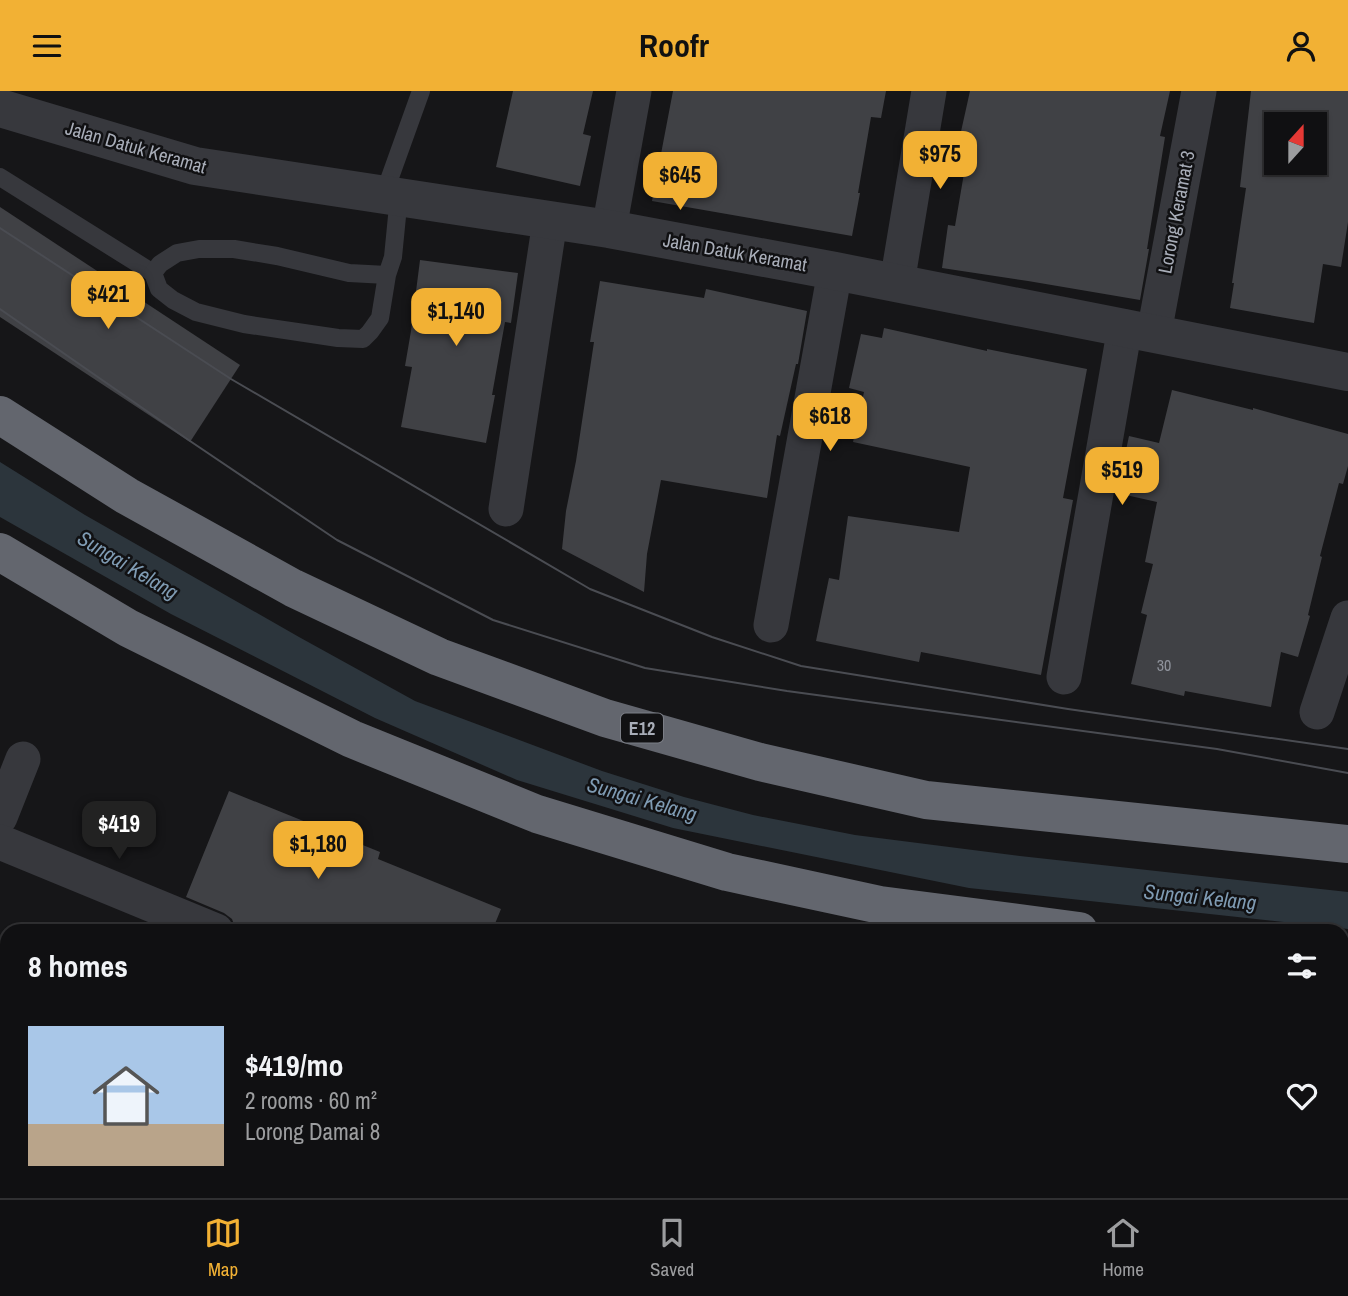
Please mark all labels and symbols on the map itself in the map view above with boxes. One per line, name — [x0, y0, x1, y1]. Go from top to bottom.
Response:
north arrow — [1264, 112, 1326, 175]
street label: Jalan Datuk Keramat — [62, 114, 210, 180]
pin: $975 — [899, 132, 981, 191]
street label: Lorong Keramat 3 — [1151, 148, 1201, 276]
pin: $645 — [639, 152, 721, 212]
street label: Jalan Datuk Keramat — [661, 227, 810, 278]
pin: $421 — [67, 271, 149, 331]
pin: $1,140 — [399, 289, 513, 348]
pin: $618 — [789, 393, 871, 453]
pin: $519 — [1081, 447, 1163, 507]
water label: Sungai Kelang — [72, 523, 184, 607]
house number: 30 — [1157, 654, 1171, 676]
road number: E12 — [621, 713, 663, 743]
water label: Sungai Kelang — [584, 769, 701, 829]
pin: $419 — [78, 801, 160, 861]
pin: $1,180 — [261, 821, 375, 881]
water label: Sungai Kelang — [1142, 877, 1258, 917]

